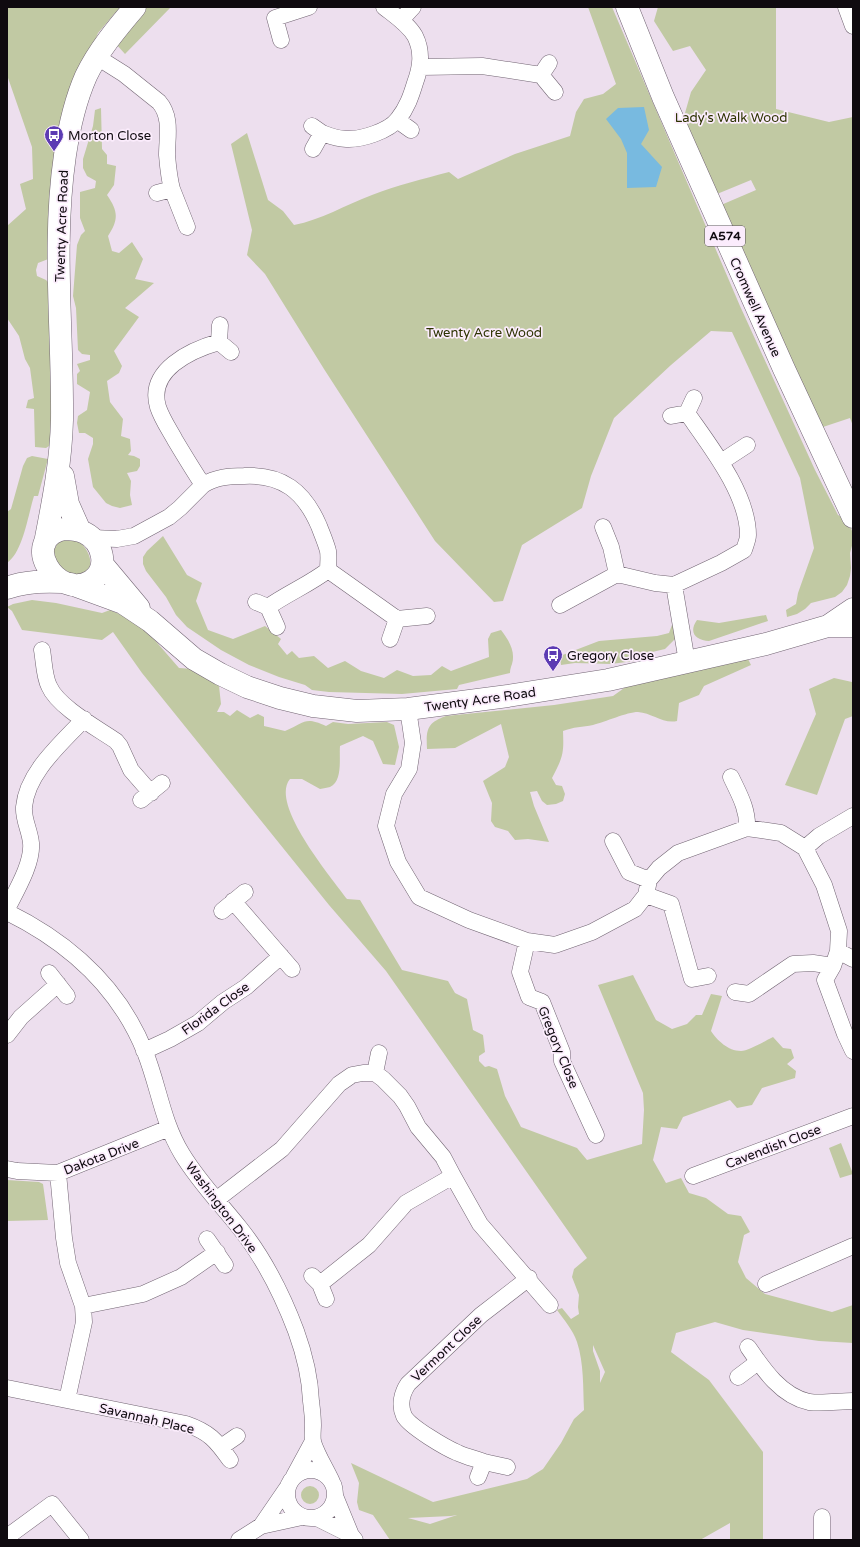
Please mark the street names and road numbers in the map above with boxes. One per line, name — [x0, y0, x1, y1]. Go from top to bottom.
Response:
street label: Twenty Acre Road — [52, 170, 72, 282]
road number: A574 — [705, 226, 745, 246]
street label: Cromwell Avenue — [726, 255, 784, 360]
street label: Twenty Acre Road — [423, 684, 537, 716]
street label: Florida Close — [179, 979, 253, 1039]
street label: Gregory Close — [534, 1004, 582, 1091]
street label: Cavendish Close — [723, 1121, 823, 1173]
street label: Dakota Drive — [61, 1135, 141, 1179]
street label: Washington Drive — [182, 1159, 261, 1256]
street label: Vermont Close — [408, 1312, 485, 1385]
street label: Savannah Place — [98, 1400, 196, 1438]

